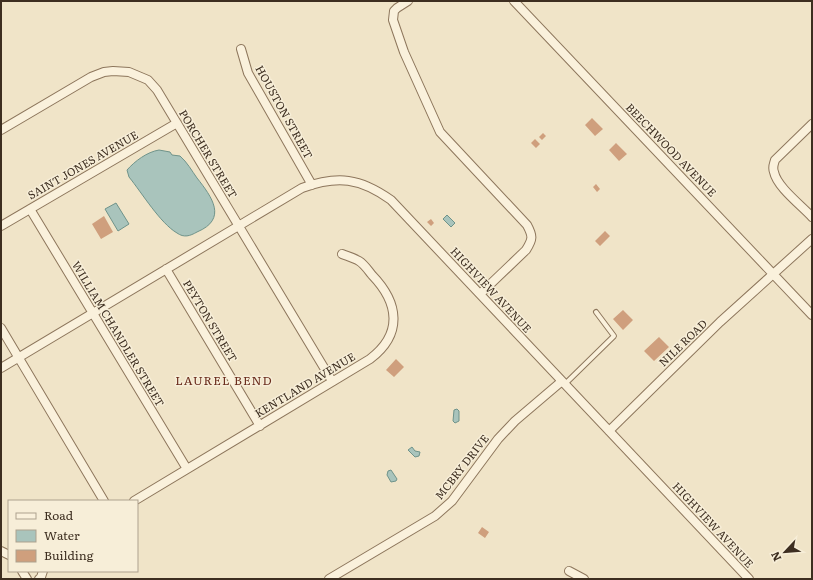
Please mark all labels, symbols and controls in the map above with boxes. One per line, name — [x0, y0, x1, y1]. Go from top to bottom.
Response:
street label: HOUSTON STREET — [252, 62, 317, 161]
street label: BEECHWOOD AVENUE — [623, 99, 721, 200]
street label: PORCHER STREET — [176, 106, 242, 201]
street label: SAINT JONES AVENUE — [24, 126, 141, 202]
street label: HIGHVIEW AVENUE — [448, 243, 536, 336]
street label: WILLIAM CHANDLER STREET — [69, 258, 169, 409]
street label: PEYTON STREET — [180, 276, 242, 365]
street label: NILE ROAD — [655, 315, 710, 370]
street label: KENTLAND AVENUE — [251, 348, 358, 421]
district label: LAUREL BEND — [175, 371, 273, 389]
street label: MCBRY DRIVE — [431, 430, 492, 502]
street label: HIGHVIEW AVENUE — [670, 478, 758, 571]
legend — [8, 500, 138, 572]
text: Road — [44, 506, 74, 524]
text: Water — [44, 526, 80, 544]
north arrow — [765, 532, 805, 572]
text: Building — [44, 546, 94, 564]
text: N — [766, 549, 784, 564]

